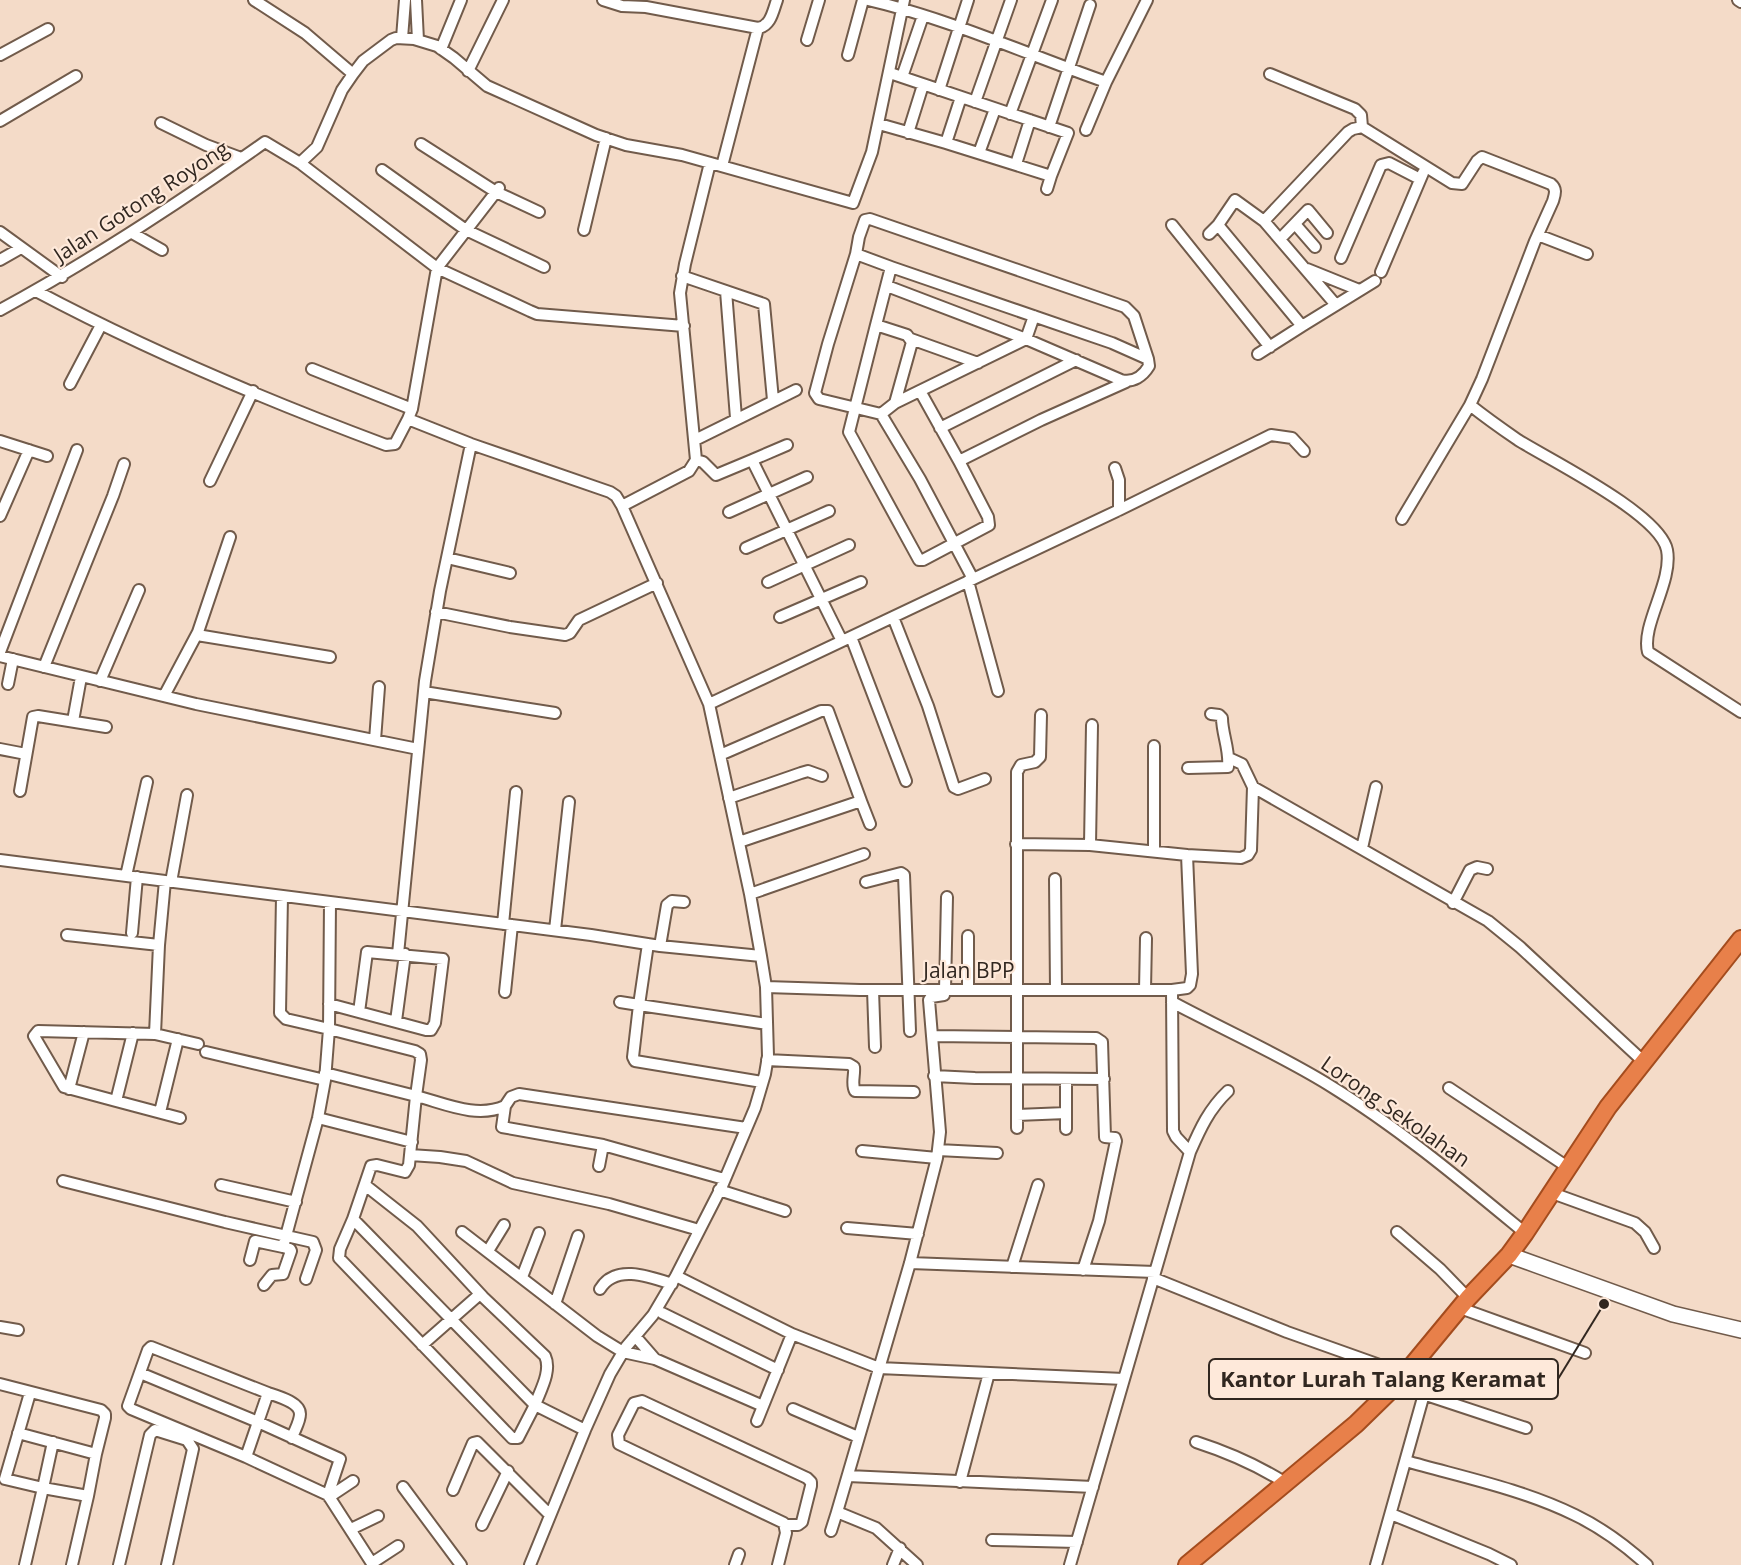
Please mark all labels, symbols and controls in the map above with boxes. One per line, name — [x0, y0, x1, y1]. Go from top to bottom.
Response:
street label: Jalan Gotong Royong — [46, 134, 234, 269]
street label: Jalan BPP — [921, 956, 1015, 984]
street label: Lorong Sekolahan — [1316, 1049, 1476, 1173]
callout: Kantor Lurah Talang Keramat — [1209, 1359, 1558, 1399]
text: Kantor Lurah Talang Keramat — [1220, 1363, 1546, 1393]

